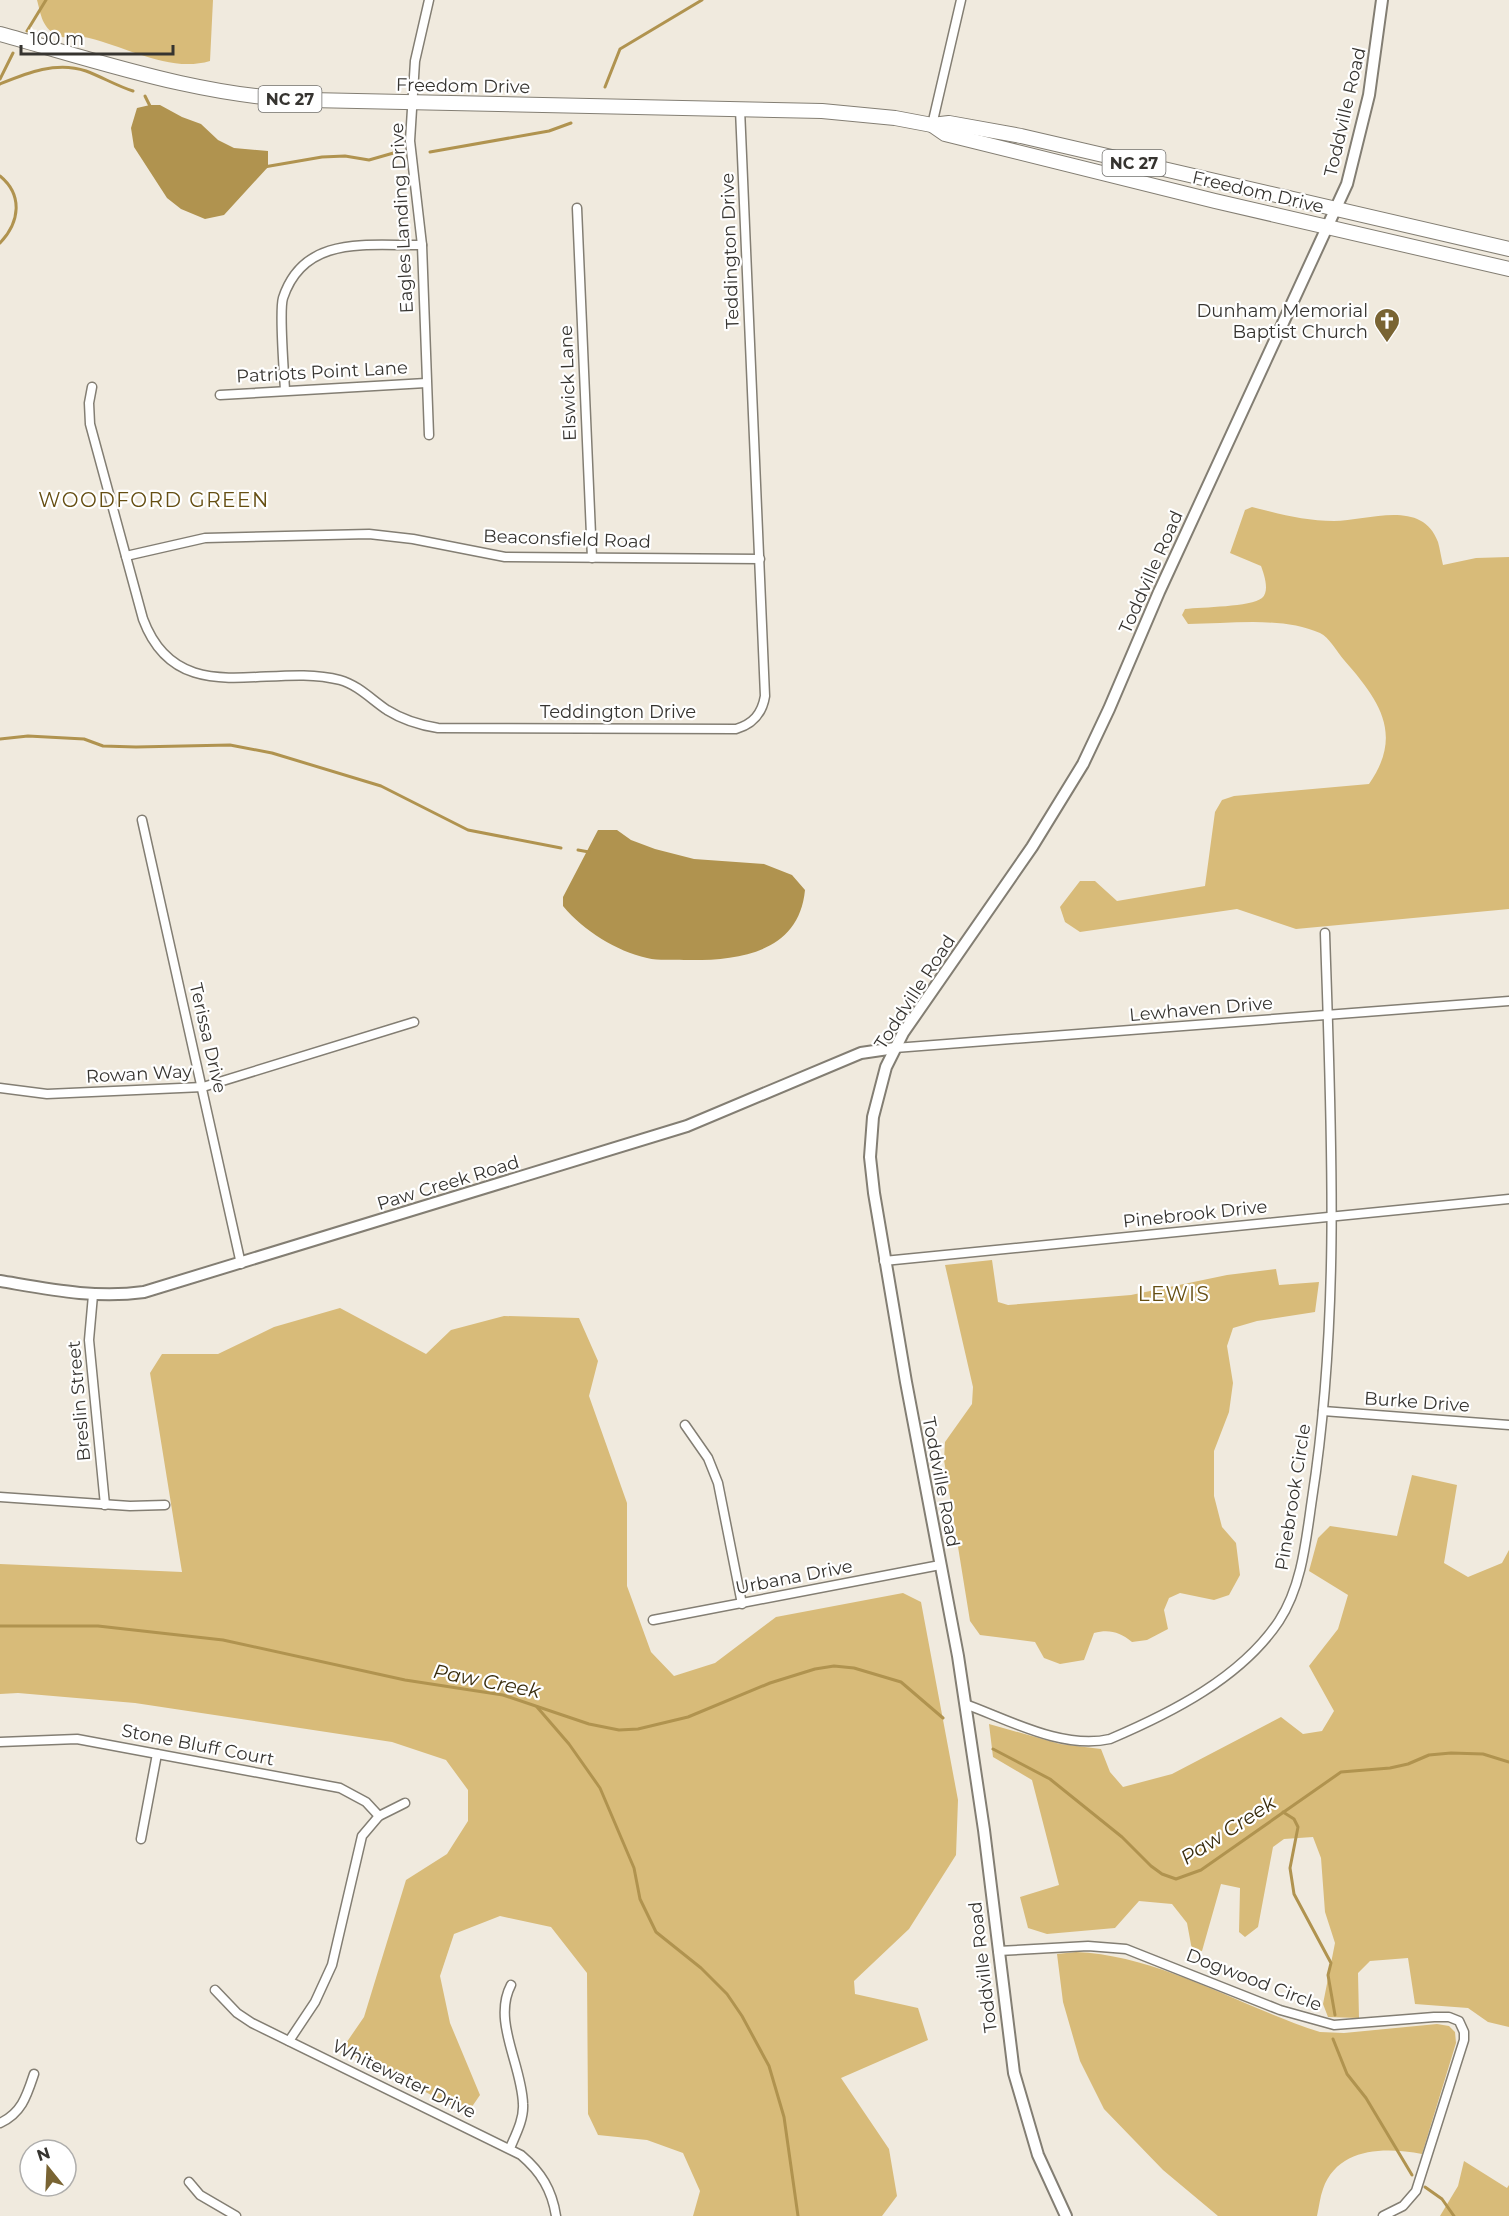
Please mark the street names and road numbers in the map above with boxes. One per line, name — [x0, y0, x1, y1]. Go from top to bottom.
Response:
street label: Toddville Road — [1319, 45, 1371, 179]
street label: Freedom Drive — [396, 74, 531, 98]
road number: NC 27 — [258, 86, 322, 112]
street label: Eagles Landing Drive — [386, 122, 418, 314]
road number: NC 27 — [1102, 150, 1166, 176]
street label: Freedom Drive — [1190, 166, 1326, 218]
street label: Teddington Drive — [716, 172, 744, 329]
street label: Elswick Lane — [555, 325, 581, 441]
street label: Patriots Point Lane — [236, 357, 409, 387]
street label: Toddville Road — [1114, 507, 1188, 637]
street label: Beaconsfield Road — [483, 525, 651, 553]
street label: Teddington Drive — [540, 701, 696, 723]
street label: Toddville Road — [870, 931, 960, 1053]
street label: Terissa Drive — [185, 981, 231, 1095]
street label: Lewhaven Drive — [1128, 992, 1274, 1026]
street label: Rowan Way — [85, 1060, 193, 1088]
street label: Paw Creek Road — [374, 1151, 522, 1215]
street label: Pinebrook Drive — [1122, 1195, 1268, 1233]
street label: Breslin Street — [63, 1340, 95, 1462]
street label: Burke Drive — [1363, 1387, 1471, 1417]
street label: Toddville Road — [918, 1415, 964, 1549]
street label: Pinebrook Circle — [1271, 1422, 1315, 1572]
street label: Urbana Drive — [734, 1555, 855, 1599]
street label: Stone Bluff Court — [120, 1719, 276, 1771]
street label: Toddville Road — [964, 1900, 1002, 2034]
street label: Dogwood Circle — [1183, 1944, 1325, 2016]
street label: Whitewater Drive — [329, 2035, 480, 2123]

